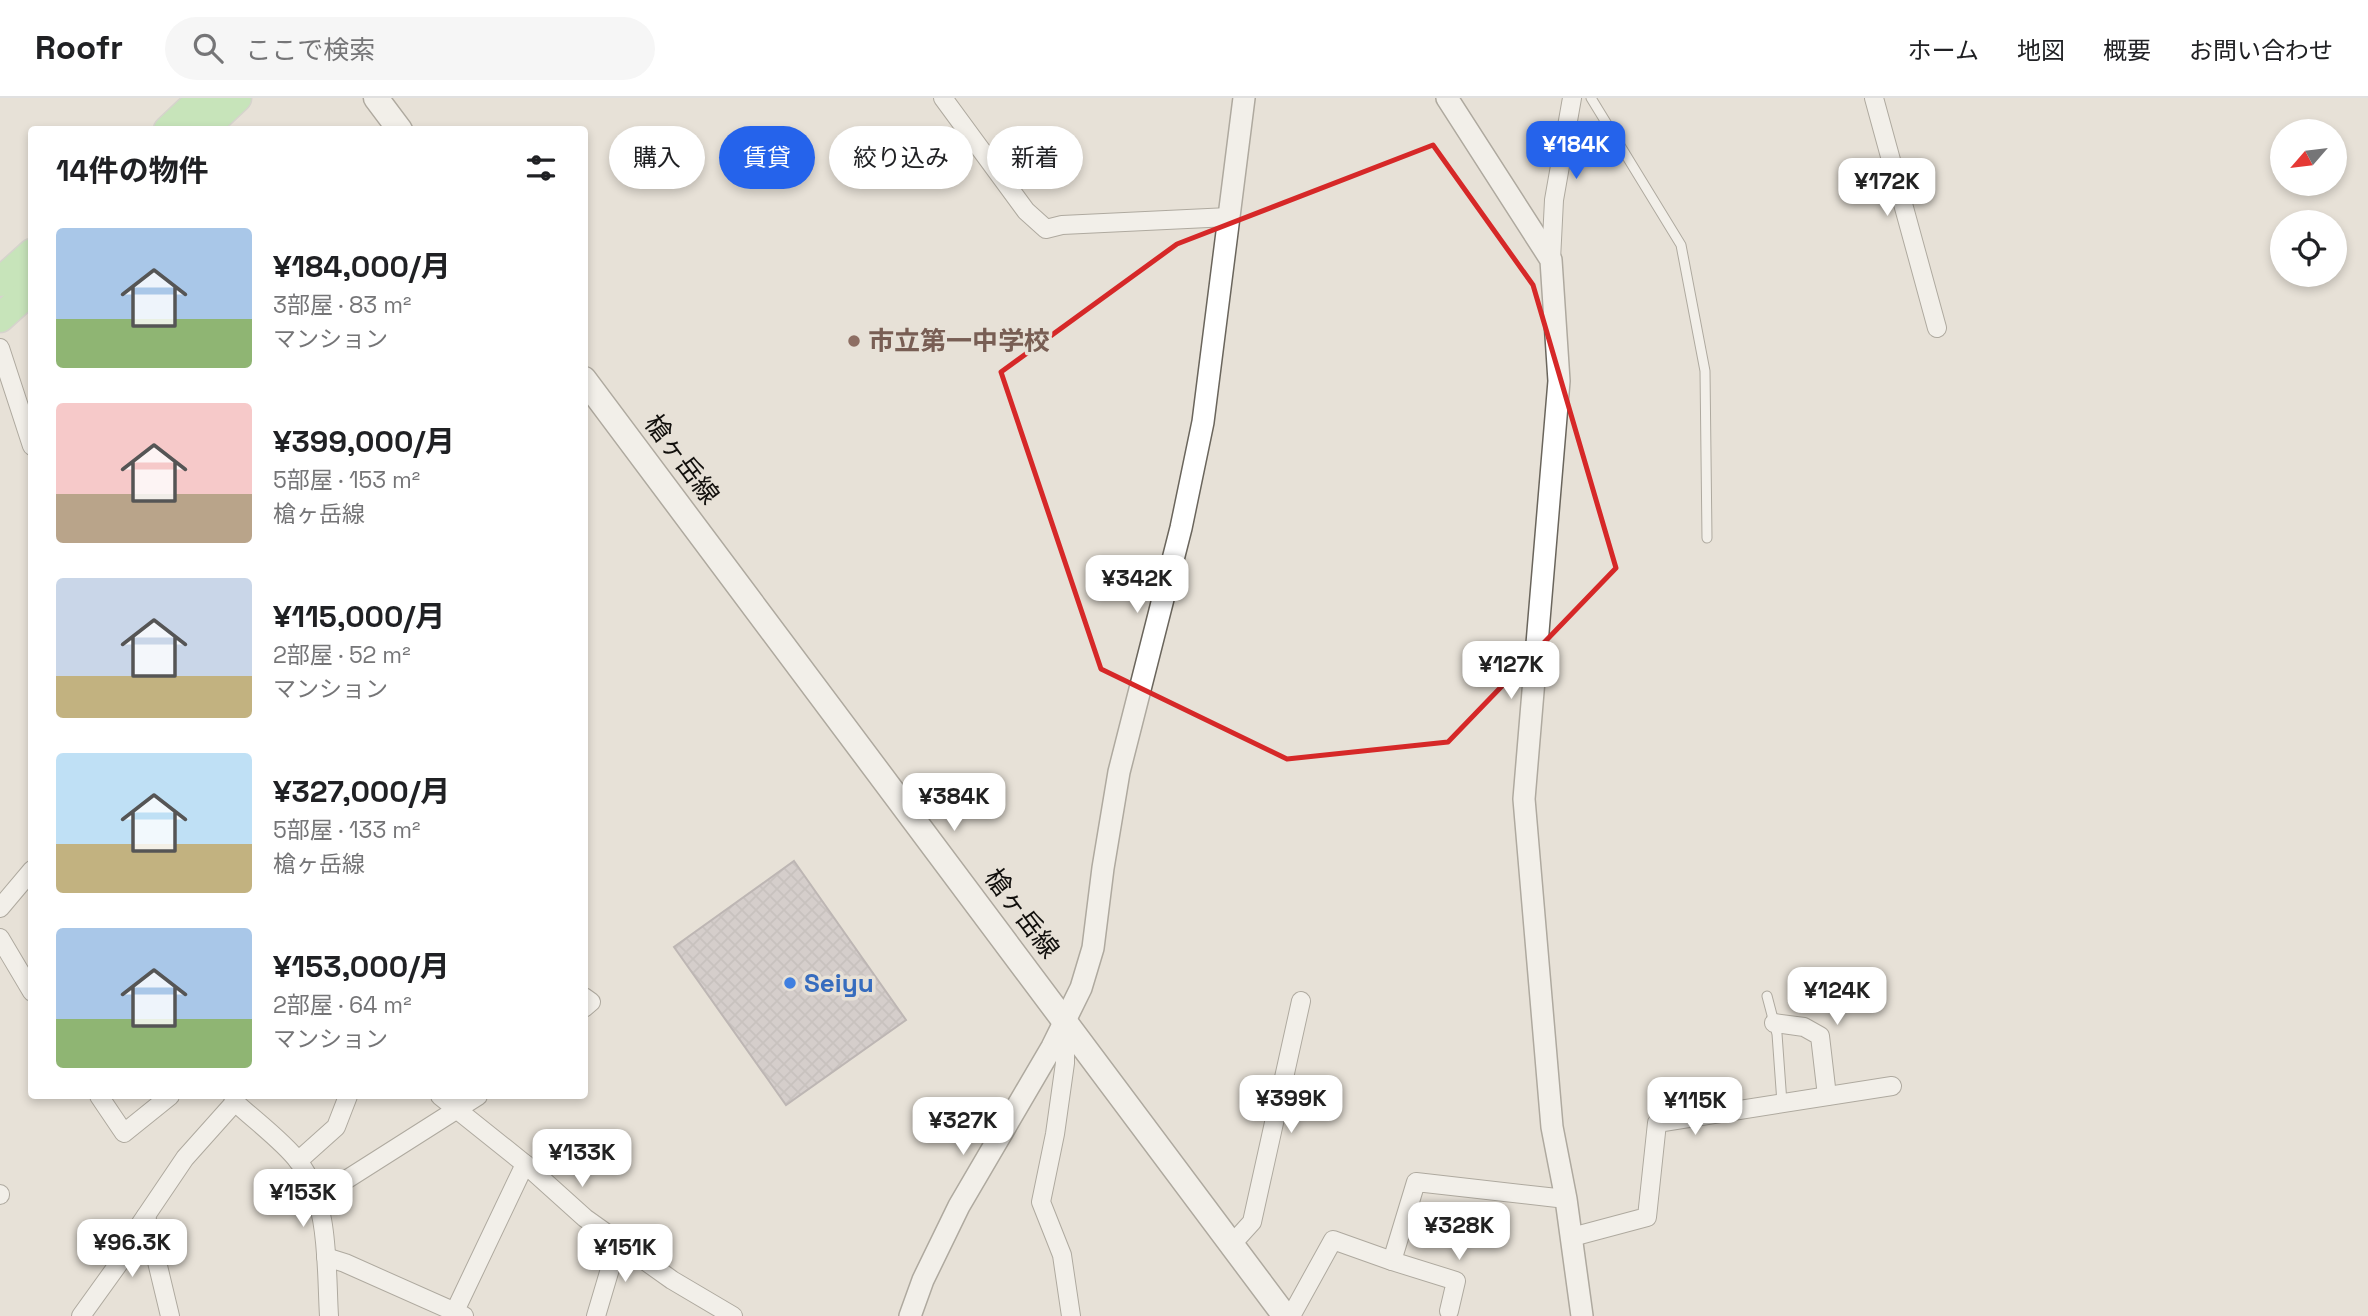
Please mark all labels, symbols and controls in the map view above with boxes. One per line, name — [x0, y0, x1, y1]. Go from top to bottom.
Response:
search box — [165, 17, 655, 80]
text: Roofr — [35, 27, 123, 69]
icon: search — [189, 29, 227, 67]
text: ここで検索 — [245, 33, 375, 67]
text: ホーム — [1908, 35, 1979, 66]
text: 地図 — [2017, 35, 2065, 66]
text: 概要 — [2103, 35, 2151, 66]
text: お問い合わせ — [2189, 35, 2333, 66]
north arrow — [2270, 119, 2347, 196]
map controls — [2270, 119, 2347, 287]
pin: ¥184K — [1527, 122, 1625, 181]
chip: 購入 — [609, 126, 705, 189]
chip: 賃貸 — [719, 126, 815, 189]
chip: 絞り込み — [829, 126, 973, 189]
chip: 新着 — [987, 126, 1083, 189]
text: ¥184K — [1542, 129, 1610, 159]
icon: filters — [522, 149, 560, 187]
text: 14件の物件 — [56, 151, 209, 190]
pin: ¥172K — [1838, 158, 1936, 218]
text: ¥172K — [1854, 166, 1920, 196]
button: locate — [2270, 210, 2347, 287]
text: ¥184,000/月 — [273, 247, 451, 286]
icon: home — [112, 256, 196, 340]
text: 3部屋 · 83 m² — [273, 290, 411, 320]
text: マンション — [273, 324, 388, 354]
place label: 市立第一中学校 — [868, 324, 1050, 358]
marker: 市立第一中学校 — [846, 333, 862, 349]
street label: 槍ヶ岳線 — [637, 407, 727, 511]
text: ¥399,000/月 — [273, 422, 455, 461]
icon: home — [112, 431, 196, 515]
text: 5部屋 · 153 m² — [273, 465, 420, 495]
text: 槍ヶ岳線 — [273, 499, 365, 529]
pin: ¥342K — [1088, 556, 1186, 615]
text: ¥342K — [1102, 563, 1172, 593]
text: ¥115,000/月 — [273, 597, 445, 636]
icon: home — [112, 606, 196, 690]
text: 2部屋 · 52 m² — [273, 640, 411, 670]
pin: ¥127K — [1462, 642, 1560, 701]
text: ¥127K — [1478, 649, 1544, 679]
text: マンション — [273, 674, 388, 704]
text: ¥327,000/月 — [273, 772, 450, 811]
pin: ¥384K — [905, 774, 1003, 833]
icon: home — [112, 781, 196, 865]
text: ¥384K — [918, 781, 990, 811]
text: 5部屋 · 133 m² — [273, 815, 420, 845]
text: 槍ヶ岳線 — [273, 849, 365, 879]
street label: 槍ヶ岳線 — [977, 861, 1067, 965]
text: ¥153,000/月 — [273, 947, 450, 986]
icon: home — [112, 956, 196, 1040]
place label: Seiyu — [804, 966, 874, 1000]
pin: ¥124K — [1788, 968, 1886, 1027]
marker: Seiyu — [782, 975, 798, 991]
text: ¥124K — [1804, 975, 1870, 1005]
text: 2部屋 · 64 m² — [273, 990, 412, 1020]
text: マンション — [273, 1024, 388, 1054]
pin: ¥399K — [1242, 1076, 1340, 1135]
pin: ¥115K — [1646, 1077, 1744, 1137]
text: ¥399K — [1255, 1083, 1327, 1113]
text: ¥115K — [1663, 1085, 1727, 1115]
pin: ¥327K — [914, 1098, 1012, 1157]
text: ¥327K — [929, 1105, 997, 1135]
pin: ¥133K — [533, 1130, 631, 1189]
text: ¥133K — [548, 1137, 616, 1167]
pin: ¥153K — [254, 1170, 352, 1229]
text: ¥153K — [270, 1177, 336, 1207]
pin: ¥328K — [1410, 1202, 1508, 1262]
text: ¥328K — [1424, 1210, 1494, 1240]
pin: ¥96.3K — [75, 1220, 189, 1279]
pin: ¥151K — [576, 1224, 674, 1284]
text: ¥96.3K — [93, 1227, 171, 1257]
text: ¥151K — [594, 1232, 656, 1262]

